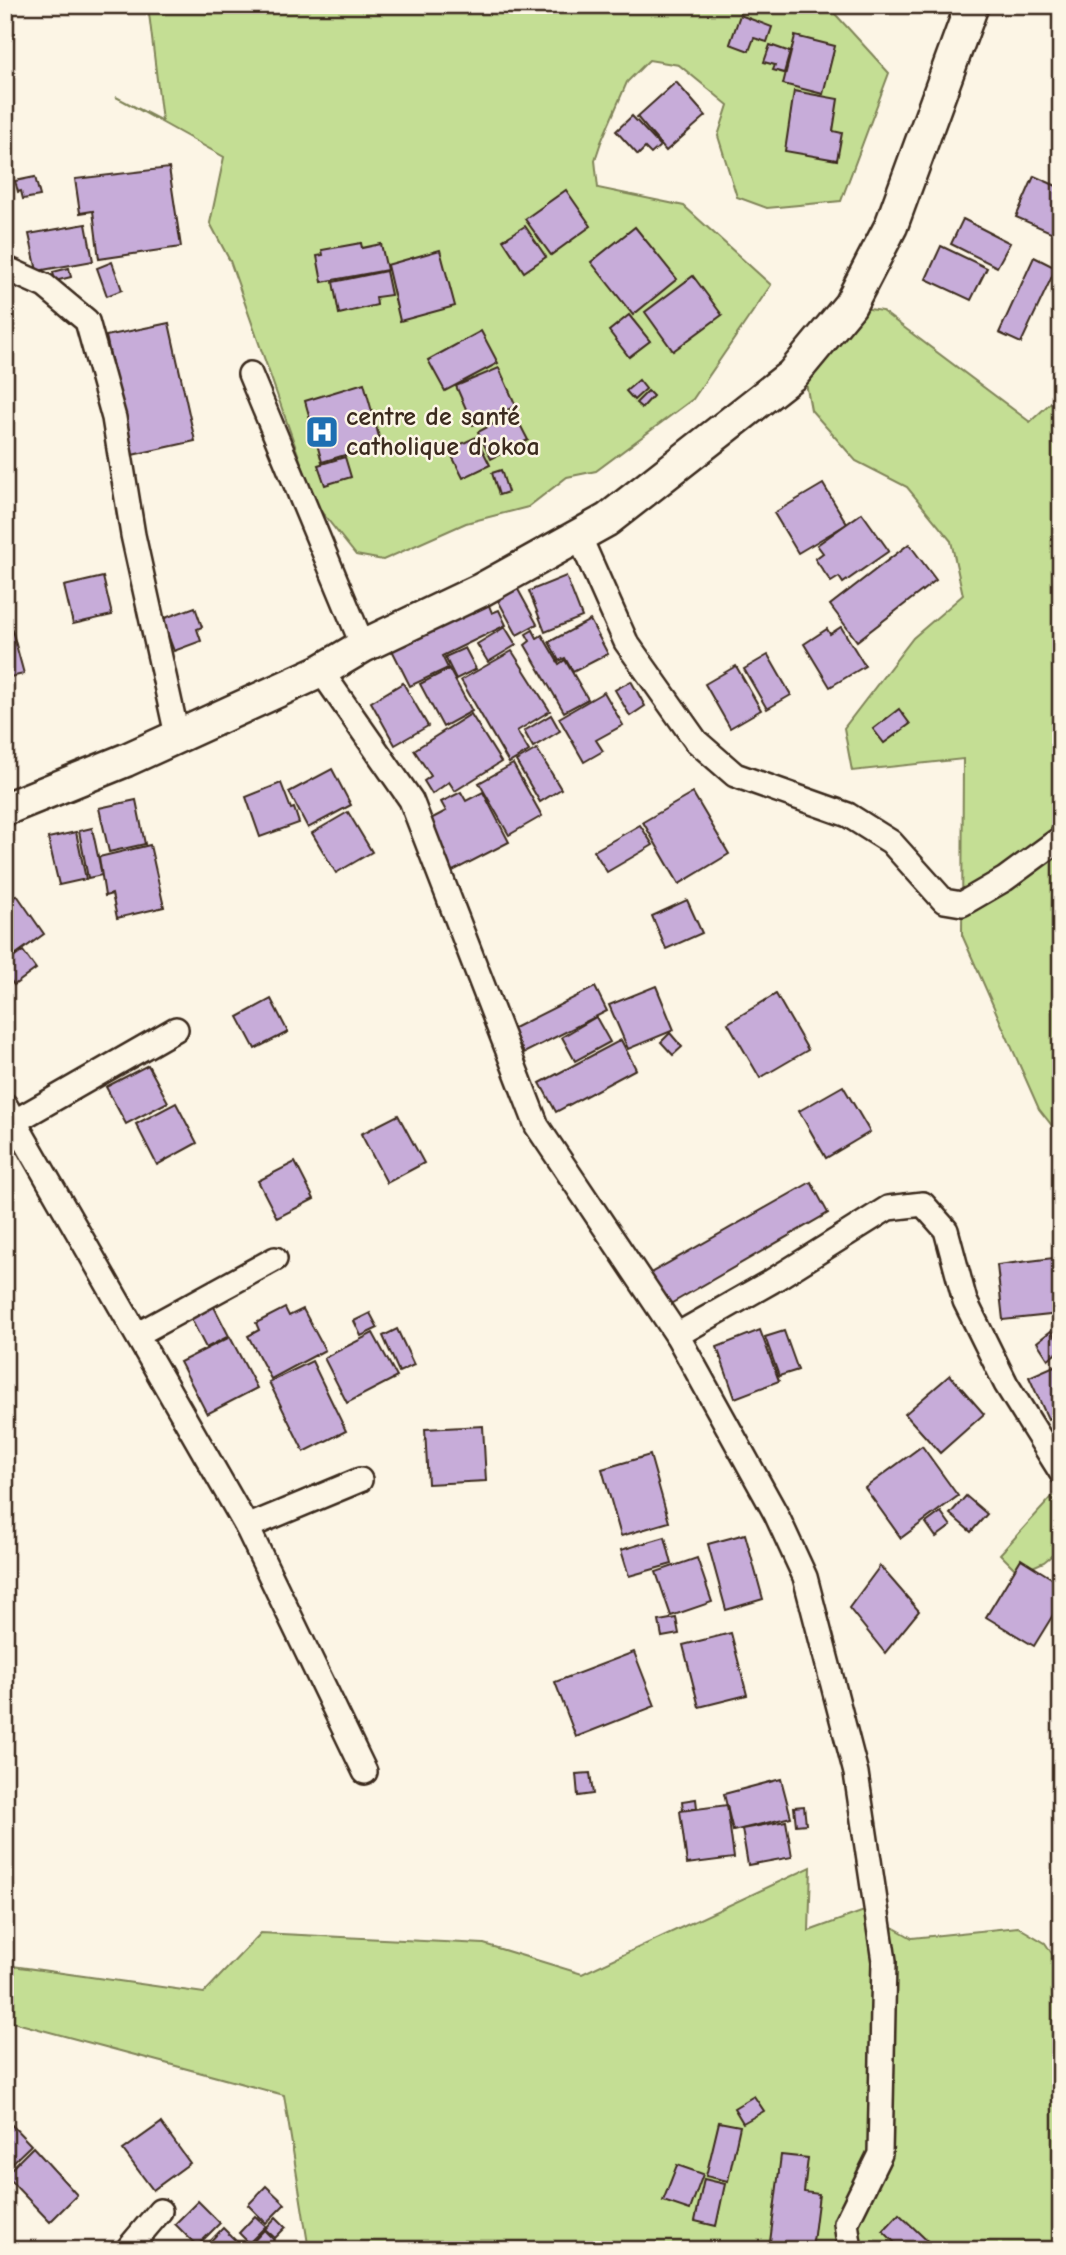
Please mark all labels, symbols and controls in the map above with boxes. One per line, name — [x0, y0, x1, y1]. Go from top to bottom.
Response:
place label: centre de santé catholique d'okoa — [346, 402, 540, 462]
hospital icon: centre de santé catholique d'okoa — [303, 413, 341, 451]

